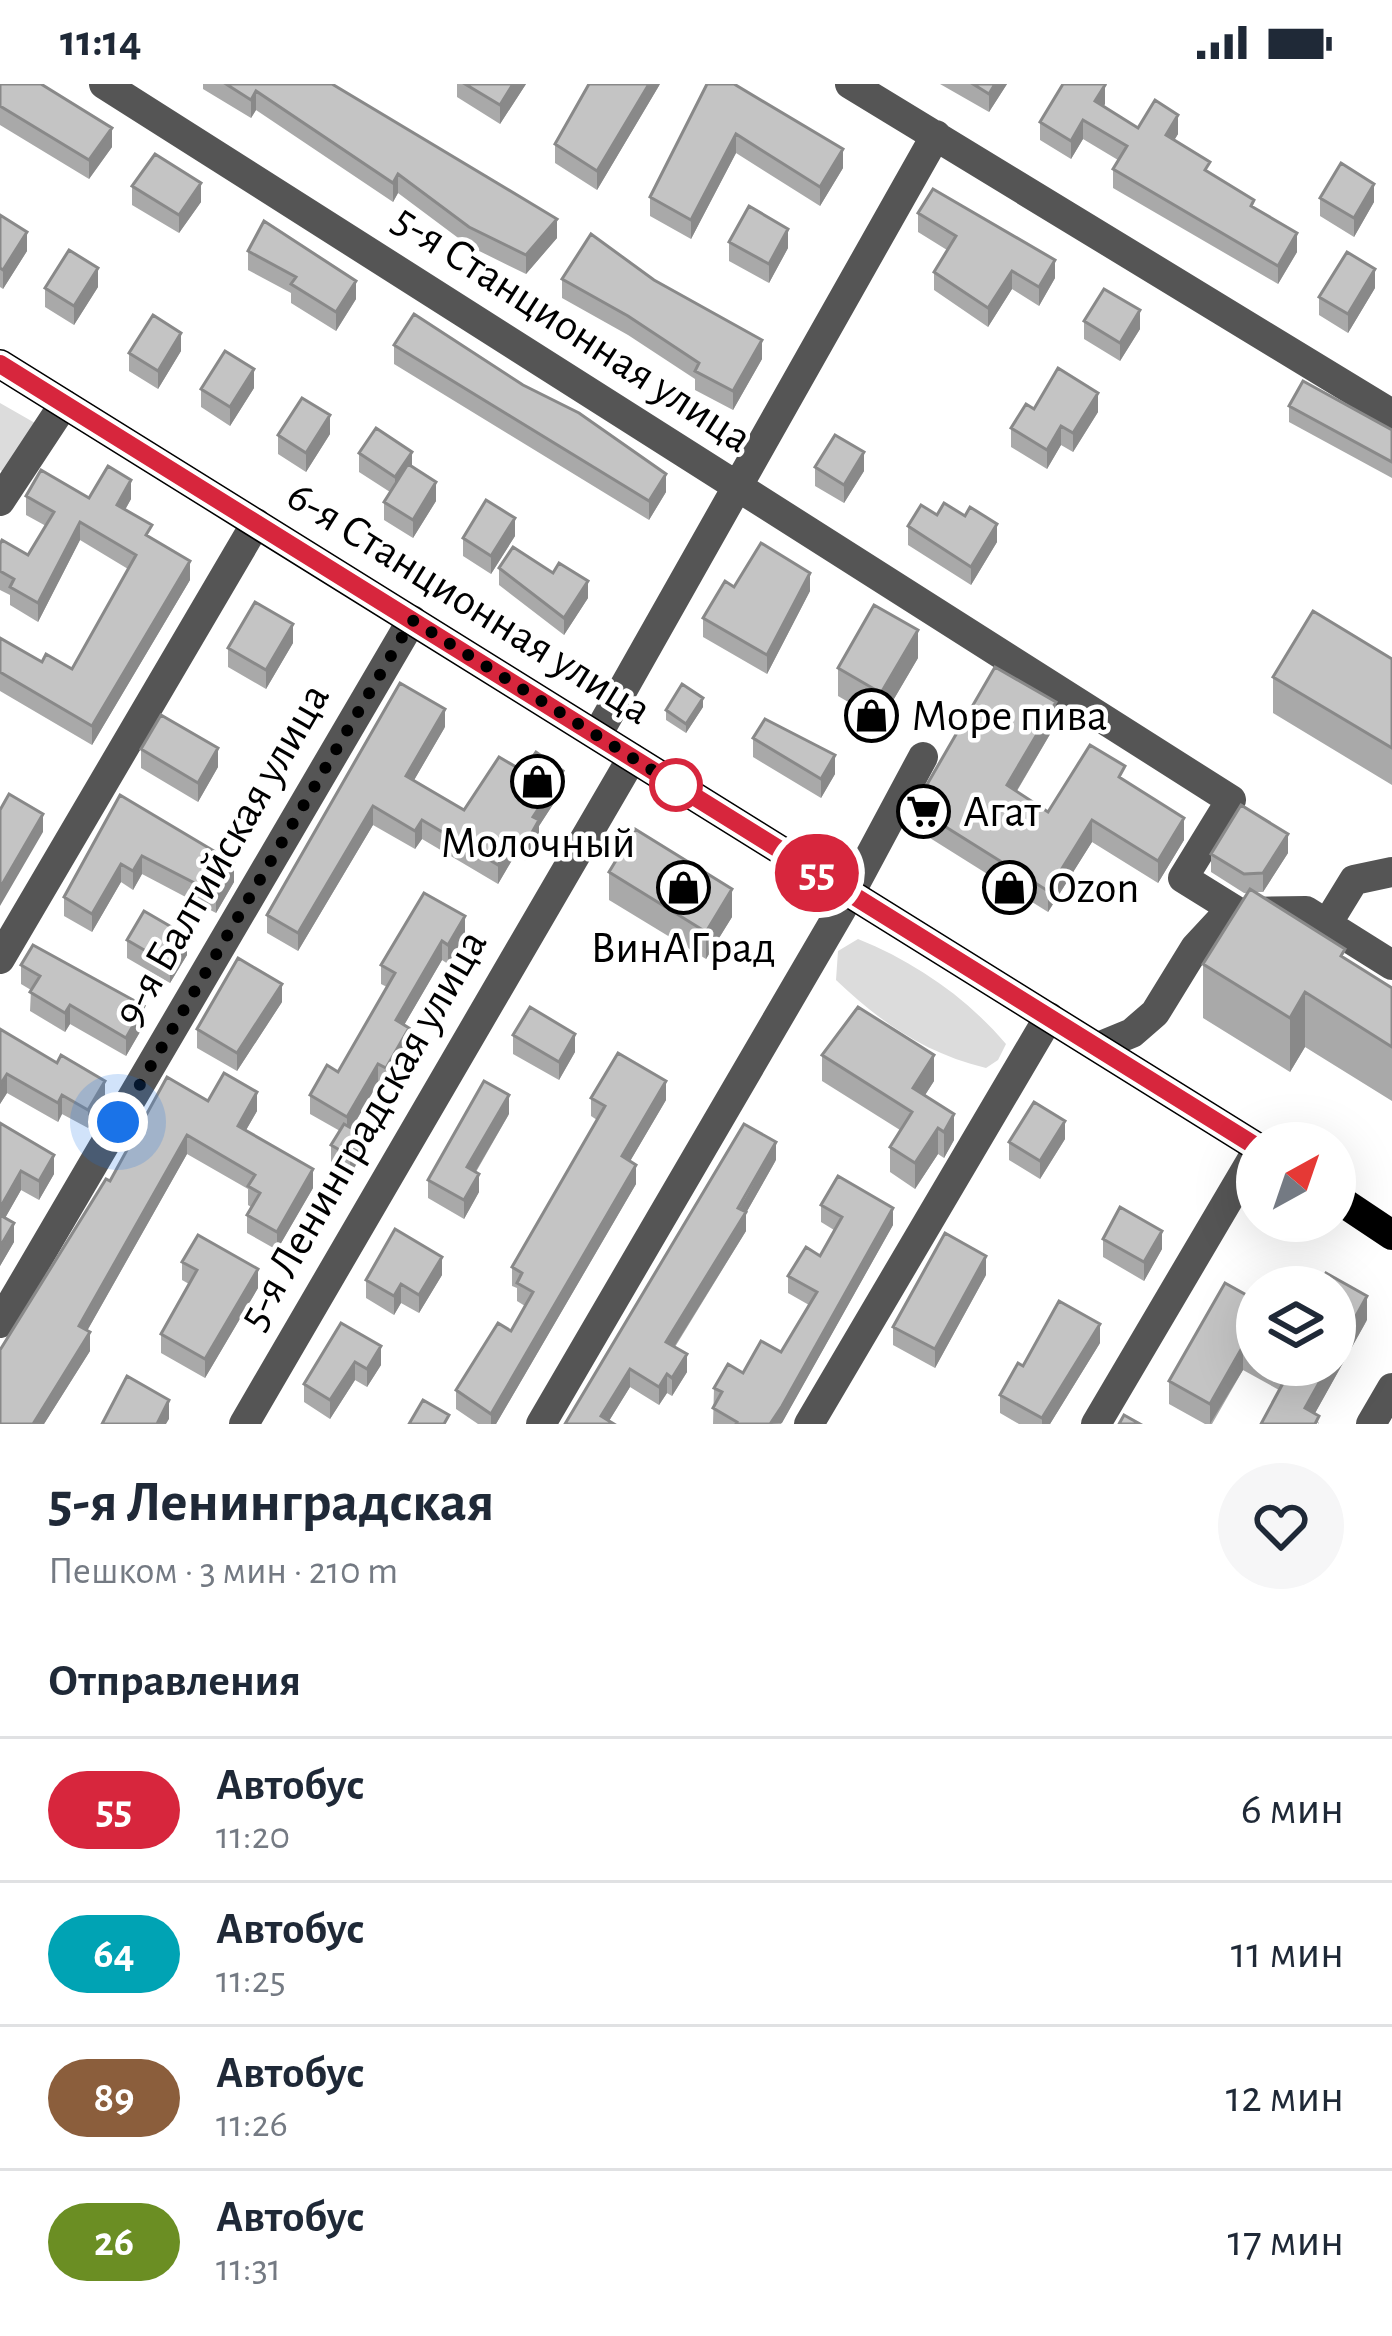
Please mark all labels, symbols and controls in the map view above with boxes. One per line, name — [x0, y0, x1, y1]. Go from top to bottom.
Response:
text: 11:14 — [60, 19, 142, 64]
street label: 5-я Станционная улица — [385, 197, 759, 461]
street label: 6-я Станционная улица — [279, 473, 659, 733]
street label: 9-я Балтийская улица — [106, 676, 338, 1034]
shop icon: Море пива — [844, 688, 900, 744]
place label: Море пива — [911, 694, 1108, 739]
shop icon: Молочный — [510, 754, 566, 810]
unlabelled marker — [651, 760, 701, 810]
supermarket icon: Агат — [896, 784, 952, 840]
place label: Агат — [963, 790, 1042, 835]
place label: Молочный — [440, 821, 636, 866]
line badge: 55 — [763, 834, 871, 912]
text: 55 — [799, 852, 835, 894]
shop icon: ВинАГрад — [655, 859, 711, 915]
shop icon: Ozon — [981, 860, 1037, 916]
place label: Ozon — [1048, 866, 1139, 911]
street label: 5-я Ленинградская улица — [230, 923, 496, 1337]
place label: ВинАГрад — [590, 926, 776, 971]
your location — [88, 1092, 148, 1152]
north arrow — [1236, 1122, 1356, 1242]
map controls — [1236, 1122, 1356, 1386]
button: layers — [1236, 1266, 1356, 1386]
button: heart — [1218, 1463, 1344, 1589]
text: 5-я Ленинградская — [48, 1474, 494, 1531]
text: Пешком · 3 мин · 210 m — [48, 1552, 398, 1591]
text: Отправления — [48, 1659, 301, 1704]
text: Автобус — [216, 1763, 365, 1808]
text: 6 мин — [1241, 1787, 1344, 1832]
text: 55 — [96, 1789, 132, 1831]
text: 11:20 — [216, 1817, 290, 1856]
text: Автобус — [216, 1907, 365, 1952]
text: 11 мин — [1231, 1931, 1344, 1976]
text: 64 — [93, 1933, 135, 1975]
text: 11:25 — [216, 1961, 286, 2000]
text: Автобус — [216, 2051, 365, 2096]
text: 12 мин — [1226, 2075, 1344, 2120]
text: 89 — [94, 2077, 135, 2119]
text: 11:26 — [216, 2105, 288, 2144]
text: Автобус — [216, 2195, 365, 2240]
text: 17 мин — [1228, 2219, 1344, 2264]
text: 26 — [94, 2221, 134, 2263]
text: 11:31 — [216, 2249, 281, 2288]

